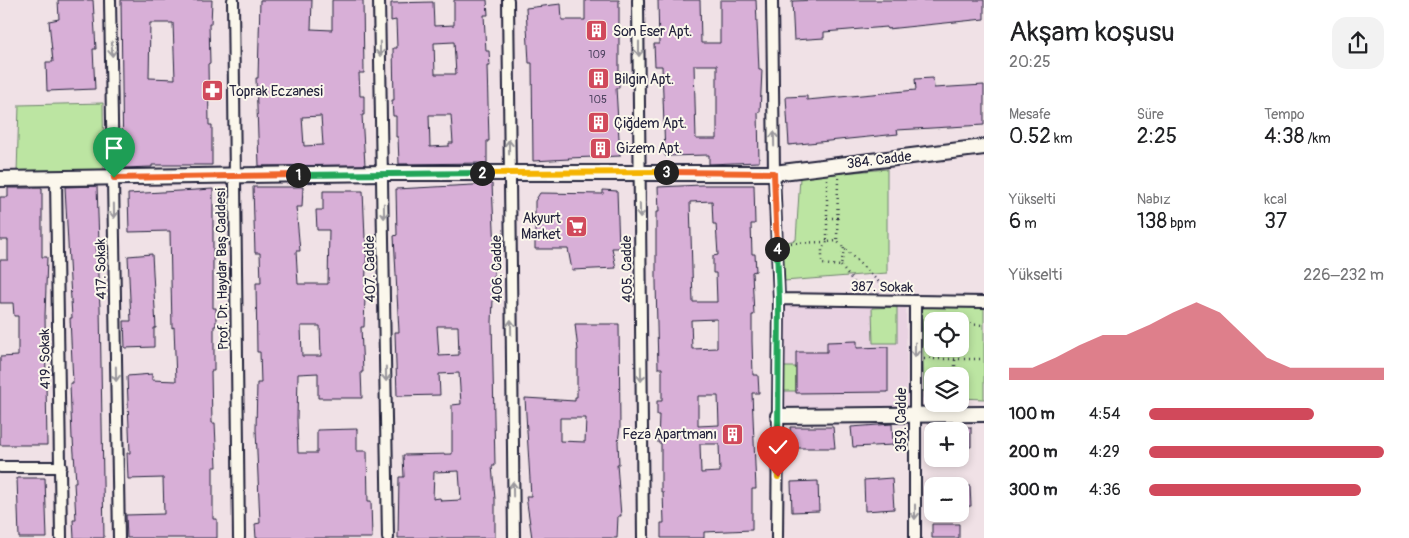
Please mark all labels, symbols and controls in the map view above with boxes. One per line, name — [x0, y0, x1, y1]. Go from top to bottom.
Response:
text: Akşam koşusu — [1009, 15, 1175, 50]
button: share — [1332, 17, 1384, 69]
building icon: Son Eser Apt. — [585, 19, 609, 43]
place label: Son Eser Apt. — [613, 23, 692, 40]
one-way arrow — [107, 40, 116, 56]
one-way arrow — [375, 40, 385, 56]
one-way arrow — [634, 40, 643, 56]
house number: 109 — [588, 48, 606, 61]
text: 20:25 — [1009, 52, 1051, 72]
building icon: Bilgin Apt. — [586, 67, 610, 91]
place label: Bilgin Apt. — [614, 71, 674, 88]
pharmacy icon: Toprak Eczanesi — [201, 79, 225, 103]
place label: Toprak Eczanesi — [229, 83, 323, 100]
house number: 105 — [589, 93, 607, 106]
text: Mesafe — [1009, 106, 1051, 123]
text: Süre — [1137, 106, 1164, 123]
text: Tempo — [1264, 106, 1305, 123]
building icon: Çiğdem Apt. — [586, 111, 610, 135]
place label: Çiğdem Apt. — [614, 115, 687, 132]
text: 0.52 — [1009, 123, 1051, 150]
text: 2:25 — [1137, 123, 1177, 150]
text: 4:38 — [1264, 123, 1304, 150]
pin — [93, 127, 135, 178]
text: km — [1051, 130, 1072, 147]
text: /km — [1304, 130, 1331, 147]
one-way arrow — [769, 132, 779, 148]
icon: arrive — [100, 134, 128, 162]
building icon: Gizem Apt. — [588, 136, 612, 160]
one-way arrow — [504, 139, 514, 156]
place label: Gizem Apt. — [616, 140, 682, 157]
street label: 384. Cadde — [846, 148, 912, 172]
pin: 2 — [470, 160, 494, 186]
pin: 3 — [654, 160, 678, 184]
pin: 1 — [286, 162, 310, 188]
text: 3 — [663, 164, 670, 181]
text: 2 — [479, 165, 486, 182]
text: 1 — [296, 167, 301, 184]
street label: Prof. Dr. Haydar Baş Caddesi — [212, 188, 232, 350]
text: Yükselti — [1009, 191, 1056, 208]
text: Nabız — [1137, 191, 1171, 208]
text: kcal — [1264, 191, 1287, 208]
one-way arrow — [109, 202, 119, 219]
one-way arrow — [635, 202, 645, 219]
one-way arrow — [379, 203, 388, 219]
text: 6 — [1009, 208, 1021, 235]
text: 138 — [1137, 208, 1167, 235]
text: 37 — [1264, 208, 1287, 235]
place label: Akyurt Market — [521, 210, 561, 243]
supermarket icon: Akyurt Market — [565, 214, 589, 238]
text: m — [1021, 215, 1037, 232]
text: bpm — [1167, 215, 1196, 232]
street label: 407. Cadde — [361, 235, 379, 303]
street label: 406. Cadde — [488, 235, 506, 303]
street label: 405. Cadde — [618, 235, 636, 303]
pin: 4 — [764, 236, 790, 262]
street label: 417. Sokak — [92, 238, 110, 300]
text: 4 — [773, 241, 782, 258]
text: Yükselti — [1009, 265, 1062, 285]
text: 226–232 m — [1303, 265, 1384, 285]
street label: 387. Sokak — [851, 278, 913, 296]
map controls — [924, 312, 969, 522]
button: locate — [924, 312, 969, 357]
one-way arrow — [507, 319, 516, 335]
street label: 419. Sokak — [36, 328, 54, 390]
one-way arrow — [910, 342, 920, 358]
one-way arrow — [112, 365, 121, 381]
one-way arrow — [381, 365, 390, 381]
one-way arrow — [637, 365, 646, 381]
button: layers — [924, 367, 969, 412]
street label: 359. Cadde — [893, 388, 910, 452]
text: 100 m — [1009, 404, 1055, 424]
text: 4:54 — [1089, 404, 1121, 424]
building icon: Feza Apartmanı — [721, 422, 745, 446]
button: + — [924, 422, 969, 467]
place label: Feza Apartmanı — [622, 426, 717, 443]
pin — [757, 426, 799, 477]
icon: check — [764, 433, 792, 461]
text: 200 m — [1009, 442, 1057, 462]
text: 4:29 — [1089, 442, 1120, 462]
button: − — [924, 477, 969, 522]
text: 300 m — [1009, 480, 1057, 500]
text: 4:36 — [1089, 480, 1121, 500]
one-way arrow — [509, 482, 518, 498]
one-way arrow — [910, 504, 920, 520]

